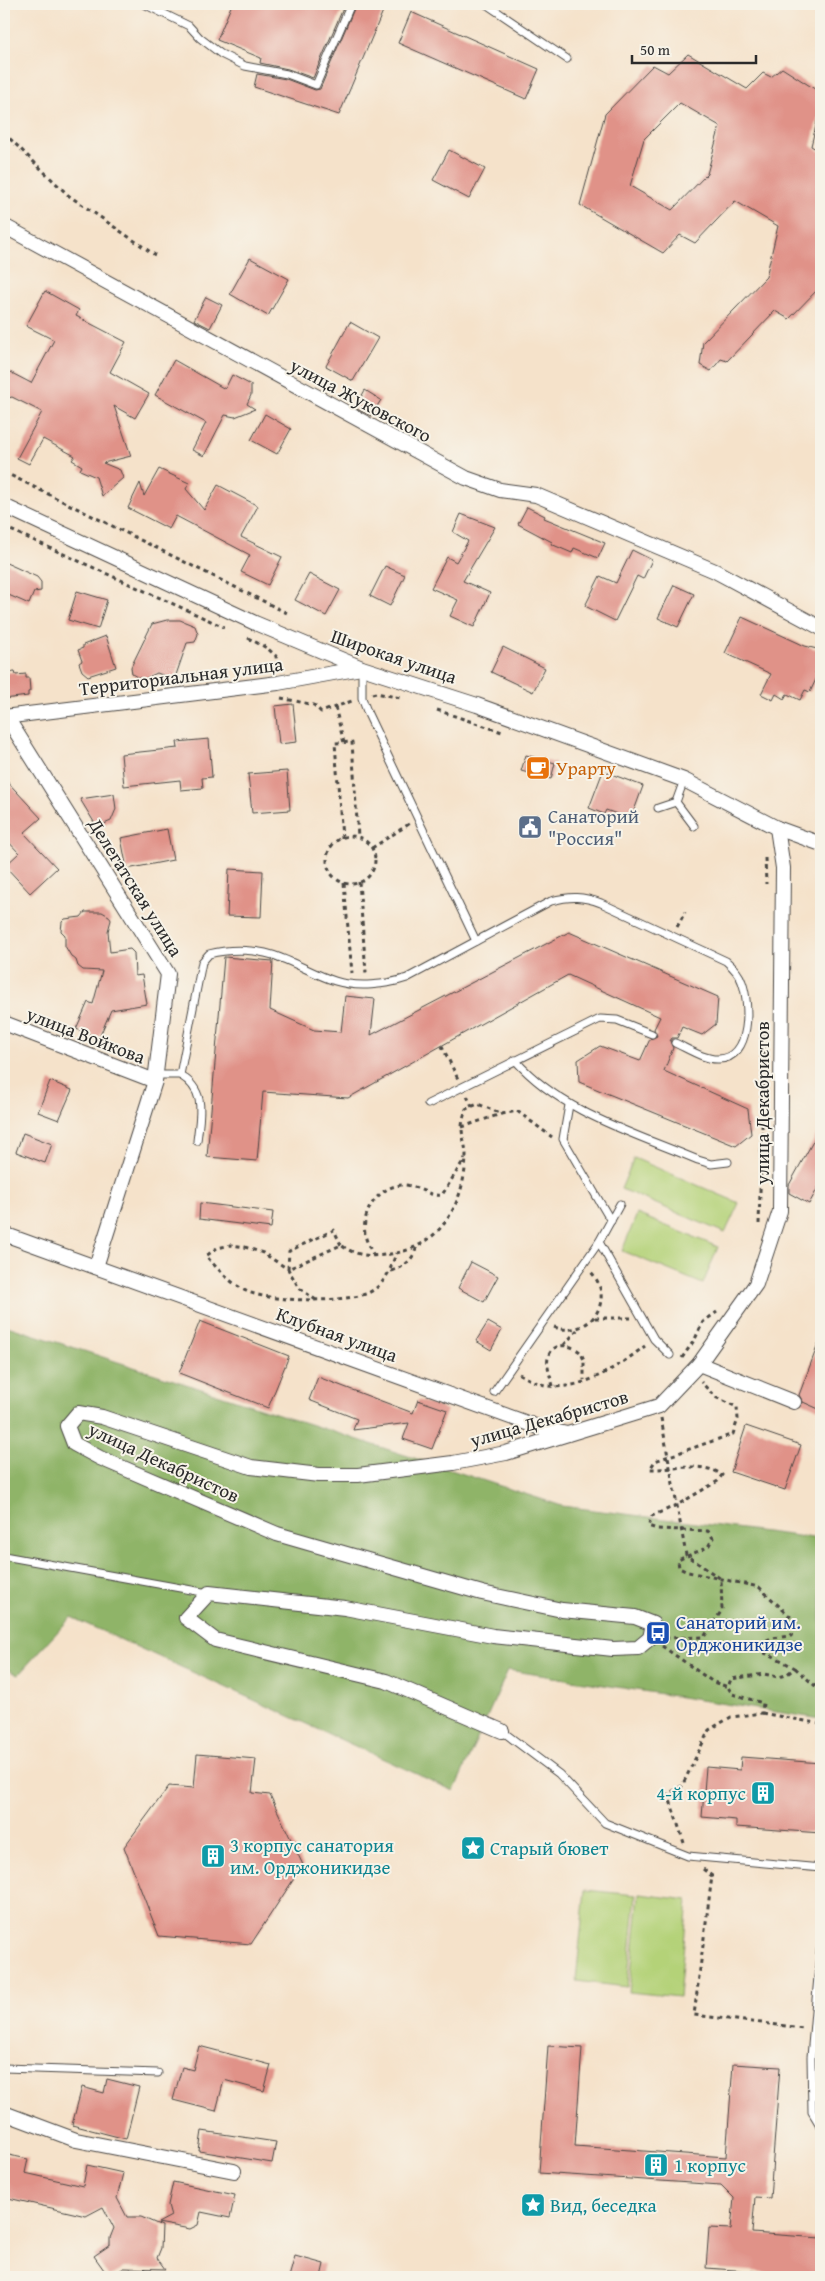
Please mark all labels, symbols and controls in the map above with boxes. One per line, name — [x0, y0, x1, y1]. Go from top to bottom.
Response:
scale bar — [632, 32, 756, 64]
text: 50 m — [640, 39, 671, 60]
street label: улица Жуковского — [284, 350, 437, 449]
street label: Широкая улица — [327, 621, 461, 691]
street label: Территориальная улица — [77, 650, 285, 702]
place label: Урарту — [556, 754, 616, 782]
cafe icon: Урарту — [525, 755, 551, 781]
place label: Санаторий "Россия" — [548, 802, 639, 852]
street label: Делегатская улица — [81, 811, 190, 962]
public building icon: Санаторий "Россия" — [517, 814, 543, 840]
street label: улица Войкова — [22, 999, 149, 1071]
street label: улица Декабристов — [748, 1021, 776, 1186]
street label: Клубная улица — [273, 1299, 401, 1369]
street label: улица Декабристов — [466, 1382, 631, 1454]
street label: улица Декабристов — [83, 1414, 244, 1509]
place label: Санаторий им. Орджоникидзе — [676, 1608, 803, 1658]
bus stop icon: Санаторий им. Орджоникидзе — [645, 1620, 671, 1646]
place label: 4-й корпус — [656, 1779, 746, 1807]
building icon: 4-й корпус — [750, 1780, 776, 1806]
place label: 3 корпус санатория им. Орджоникидзе — [230, 1831, 394, 1881]
place label: Старый бювет — [490, 1834, 609, 1862]
place icon: Старый бювет — [460, 1835, 486, 1861]
building icon: 3 корпус санатория им. Орджоникидзе — [200, 1843, 226, 1869]
place label: 1 корпус — [674, 2151, 746, 2179]
building icon: 1 корпус — [643, 2152, 669, 2178]
place label: Вид, беседка — [550, 2191, 657, 2219]
place icon: Вид, беседка — [520, 2192, 546, 2218]

